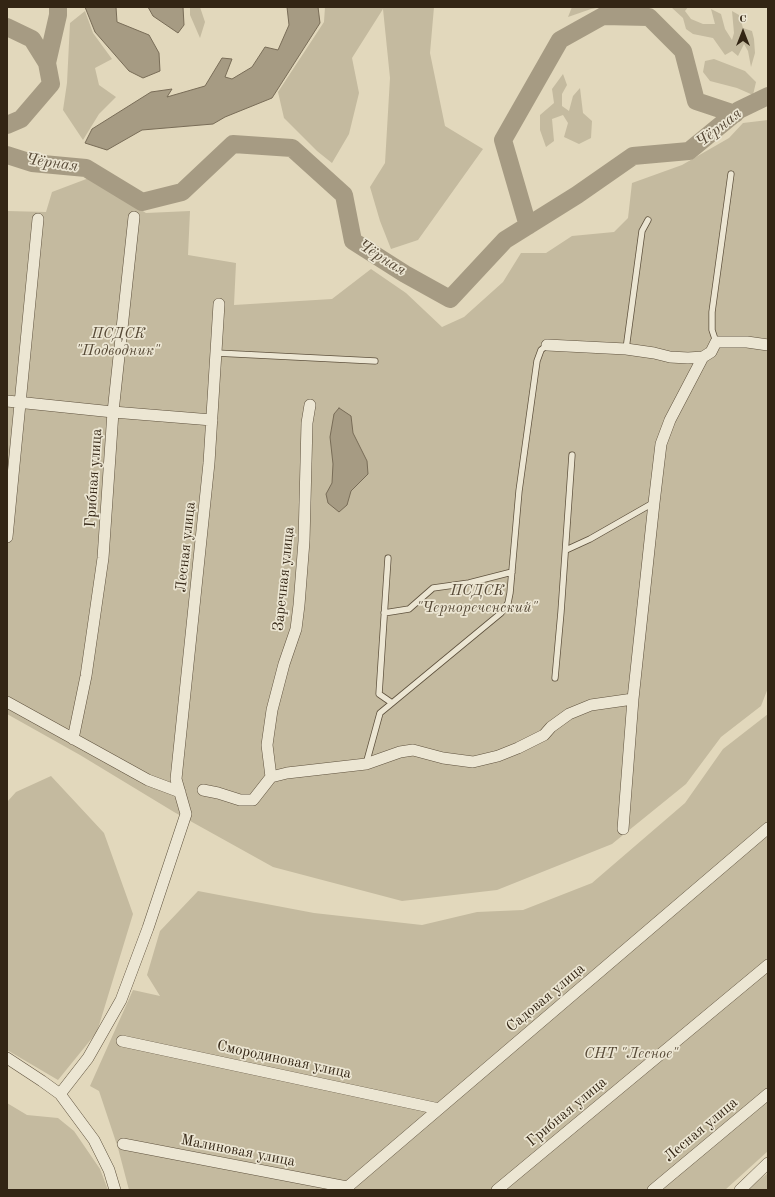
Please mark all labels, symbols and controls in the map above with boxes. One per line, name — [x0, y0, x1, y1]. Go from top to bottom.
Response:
north arrow — [723, 12, 763, 52]
text: С — [739, 14, 747, 25]
water label: Чёрная — [692, 104, 746, 152]
water label: Чёрная — [24, 150, 80, 176]
water label: Чёрная — [354, 236, 410, 280]
park label: ПСДСК "Подводник" — [76, 325, 160, 360]
street label: Грибная улица — [82, 428, 106, 528]
street label: Лесная улица — [172, 501, 200, 593]
street label: Заречная улица — [270, 526, 298, 632]
park label: ПСДСК "Чернореченский" — [416, 582, 538, 617]
street label: Садовая улица — [503, 960, 589, 1036]
street label: Смородиновая улица — [215, 1037, 353, 1083]
park label: СНТ "Лесное" — [584, 1045, 678, 1063]
street label: Грибная улица — [523, 1073, 611, 1151]
street label: Лесная улица — [660, 1094, 742, 1166]
street label: Малиновая улица — [179, 1131, 297, 1171]

